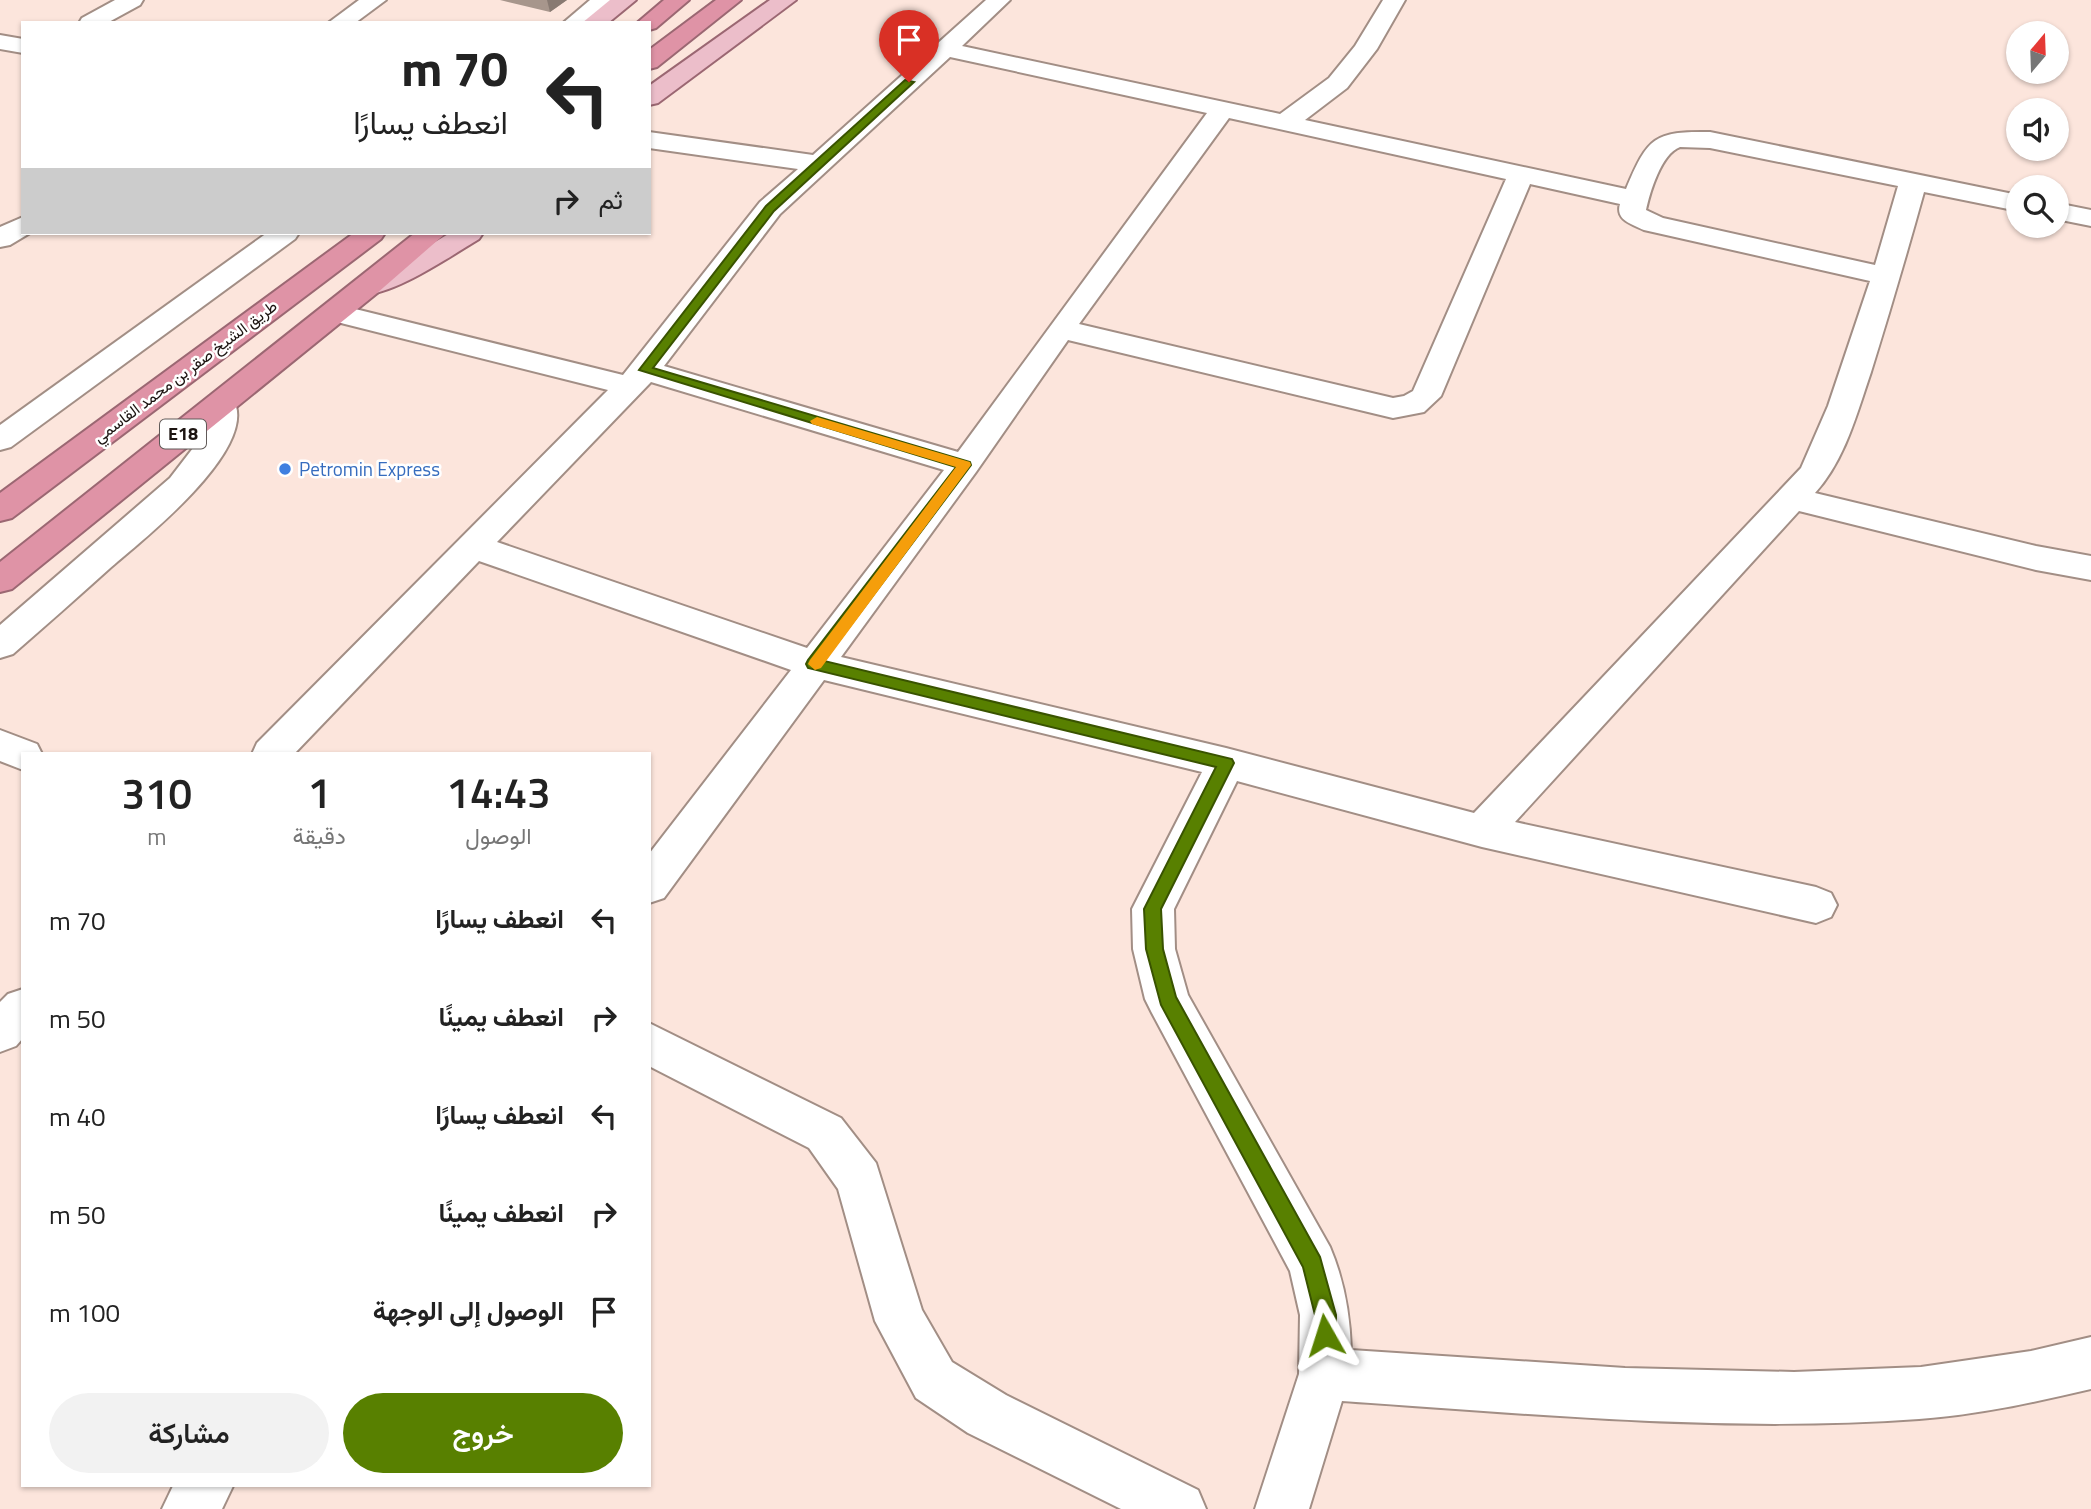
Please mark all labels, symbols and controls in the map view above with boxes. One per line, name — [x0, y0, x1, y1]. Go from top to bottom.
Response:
pin — [879, 10, 939, 82]
icon: arrive — [890, 21, 928, 59]
north arrow — [2006, 21, 2068, 84]
map controls — [2006, 21, 2069, 238]
text: 70 m — [401, 30, 508, 105]
icon: left — [532, 49, 623, 140]
text: انعطف يسارًا — [353, 98, 508, 146]
button: sound — [2006, 98, 2069, 161]
button: search — [2006, 175, 2069, 238]
text: ثم — [599, 180, 623, 219]
icon: right — [547, 182, 585, 220]
street label: طريق الشيخ صقر بن محمد القاسمي — [88, 294, 283, 450]
road number: E18 — [160, 420, 206, 448]
place label: Petromin Express — [299, 454, 440, 483]
marker: Petromin Express — [277, 461, 293, 477]
text: 1 — [307, 760, 331, 824]
text: 14:43 — [446, 760, 550, 824]
text: 310 — [122, 761, 192, 825]
text: دقيقة — [293, 818, 346, 853]
text: الوصول — [465, 818, 532, 853]
text: m — [147, 819, 166, 854]
text: انعطف يسارًا — [435, 899, 564, 938]
text: 70 m — [49, 901, 106, 940]
icon: left — [585, 901, 623, 939]
text: انعطف يمينًا — [438, 997, 564, 1036]
text: 50 m — [49, 999, 106, 1038]
icon: right — [585, 999, 623, 1037]
text: انعطف يسارًا — [435, 1095, 564, 1134]
text: 40 m — [49, 1097, 106, 1136]
icon: left — [585, 1097, 623, 1135]
text: انعطف يمينًا — [438, 1193, 564, 1232]
text: 50 m — [49, 1195, 106, 1234]
icon: right — [585, 1195, 623, 1233]
text: الوصول إلى الوجهة — [373, 1291, 564, 1330]
text: 100 m — [49, 1293, 120, 1332]
icon: arrive — [585, 1293, 623, 1331]
position arrow — [1288, 1298, 1362, 1372]
button: مشاركة — [49, 1393, 329, 1473]
button: خروج — [343, 1393, 623, 1473]

